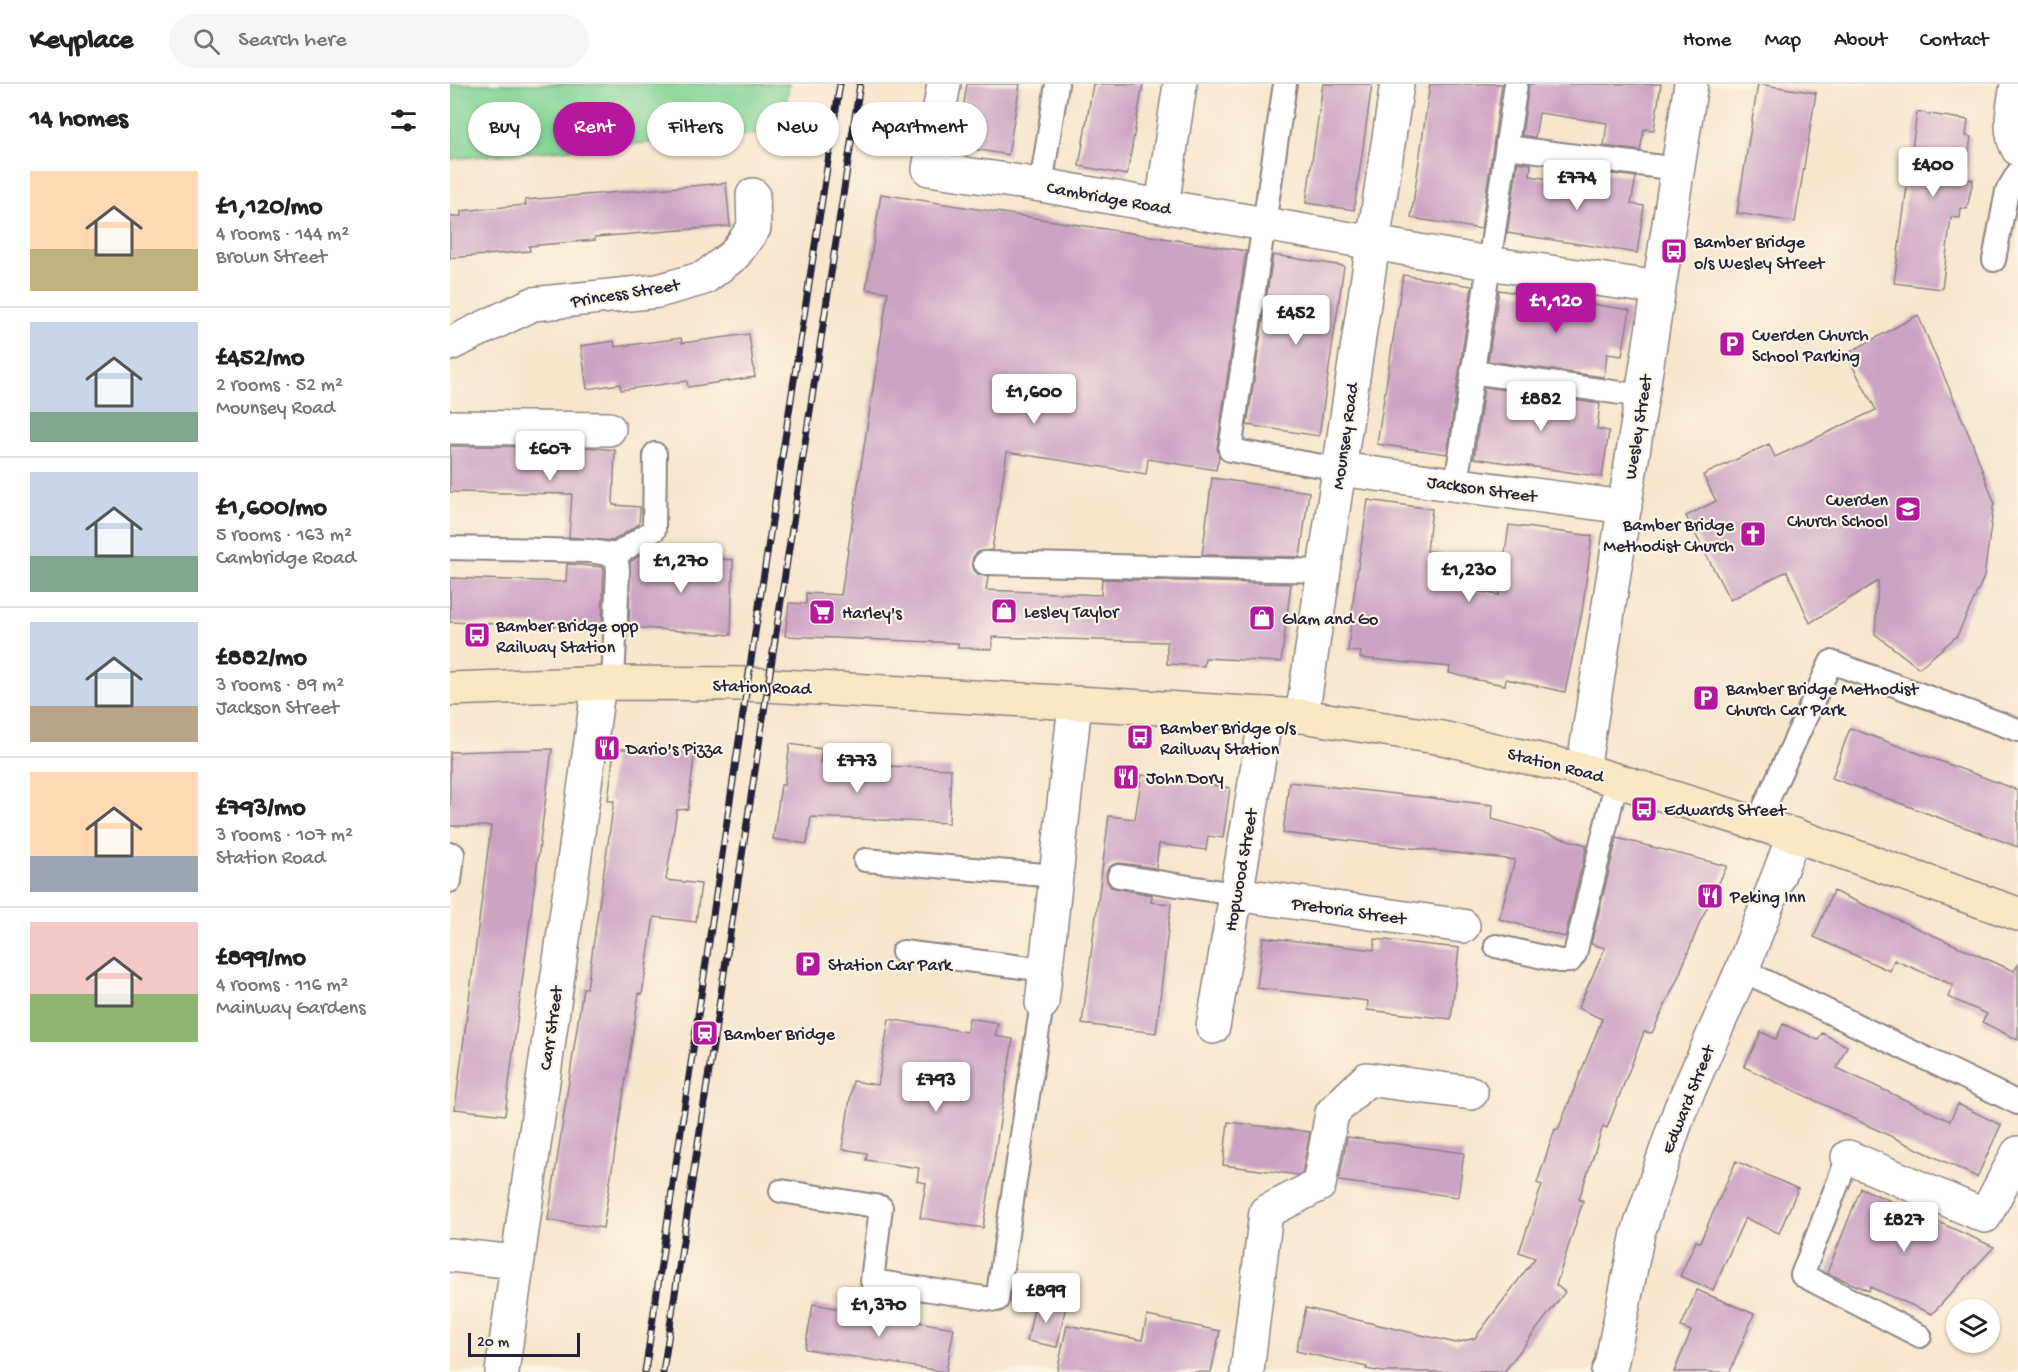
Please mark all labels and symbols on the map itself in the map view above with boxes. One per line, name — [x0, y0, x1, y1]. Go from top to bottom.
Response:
pin: £400 — [1897, 147, 1969, 198]
pin: £774 — [1541, 160, 1613, 211]
street label: Cambridge Road — [1045, 178, 1174, 221]
place label: Bamber Bridge o/s Wesley Street — [1693, 233, 1826, 275]
bus stop icon: Bamber Bridge o/s Wesley Street — [1659, 236, 1689, 266]
street label: Princess Street — [569, 275, 683, 314]
pin: £1,120 — [1507, 283, 1605, 334]
pin: £452 — [1260, 295, 1332, 346]
place label: Cuerden Church School Parking — [1752, 326, 1869, 368]
parking icon: Cuerden Church School Parking — [1717, 329, 1747, 359]
street label: Wesley Street — [1621, 372, 1658, 481]
pin: £1,600 — [985, 374, 1083, 425]
street label: Mounsey Road — [1329, 380, 1365, 491]
pin: £882 — [1505, 381, 1577, 432]
pin: £607 — [514, 431, 586, 482]
street label: Jackson Street — [1426, 472, 1539, 509]
place label: Cuerden Church School — [1787, 491, 1888, 533]
school or university icon: Cuerden Church School — [1893, 494, 1923, 524]
place label: Bamber Bridge Methodist Church — [1603, 516, 1735, 558]
church icon: Bamber Bridge Methodist Church — [1738, 519, 1768, 549]
pin: £1,270 — [632, 543, 730, 594]
pin: £1,230 — [1420, 552, 1518, 603]
shop icon: Lesley Taylor — [989, 596, 1019, 626]
supermarket icon: Harley's — [807, 597, 837, 627]
place label: Lesley Taylor — [1024, 603, 1120, 624]
shop icon: Glam and Go — [1247, 603, 1277, 633]
place label: Harley's — [842, 604, 903, 625]
place label: Glam and Go — [1282, 610, 1378, 631]
place label: Bamber Bridge opp Railway Station — [495, 617, 638, 659]
bus stop icon: Bamber Bridge opp Railway Station — [462, 620, 492, 650]
street label: Station Road — [712, 676, 813, 701]
place label: Bamber Bridge Methodist Church Car Park — [1725, 680, 1919, 722]
parking icon: Bamber Bridge Methodist Church Car Park — [1691, 683, 1721, 713]
place label: Bamber Bridge o/s Railway Station — [1159, 719, 1297, 761]
bus stop icon: Bamber Bridge o/s Railway Station — [1125, 722, 1155, 752]
restaurant icon: Dario's Pizza — [592, 733, 622, 763]
place label: Dario's Pizza — [625, 740, 724, 761]
pin: £773 — [821, 743, 893, 794]
street label: Station Road — [1505, 744, 1607, 789]
restaurant icon: John Dory — [1111, 762, 1141, 792]
place label: John Dory — [1146, 769, 1224, 790]
bus stop icon: Edwards Street — [1629, 794, 1659, 824]
place label: Edwards Street — [1664, 801, 1787, 822]
street label: Hopwood Street — [1221, 806, 1264, 933]
restaurant icon: Peking Inn — [1695, 881, 1725, 911]
place label: Peking Inn — [1729, 888, 1806, 909]
street label: Pretoria Street — [1289, 894, 1409, 931]
parking icon: Station Car Park — [793, 949, 823, 979]
place label: Station Car Park — [828, 956, 954, 977]
street label: Carr Street — [536, 983, 569, 1072]
station icon: Bamber Bridge — [690, 1018, 720, 1048]
place label: Bamber Bridge — [723, 1025, 836, 1046]
street label: Edward Street — [1658, 1041, 1721, 1157]
pin: £793 — [900, 1062, 972, 1113]
pin: £827 — [1868, 1202, 1940, 1253]
pin: £899 — [1010, 1273, 1082, 1324]
pin: £1,370 — [830, 1287, 928, 1338]
scale bar — [468, 1330, 580, 1358]

